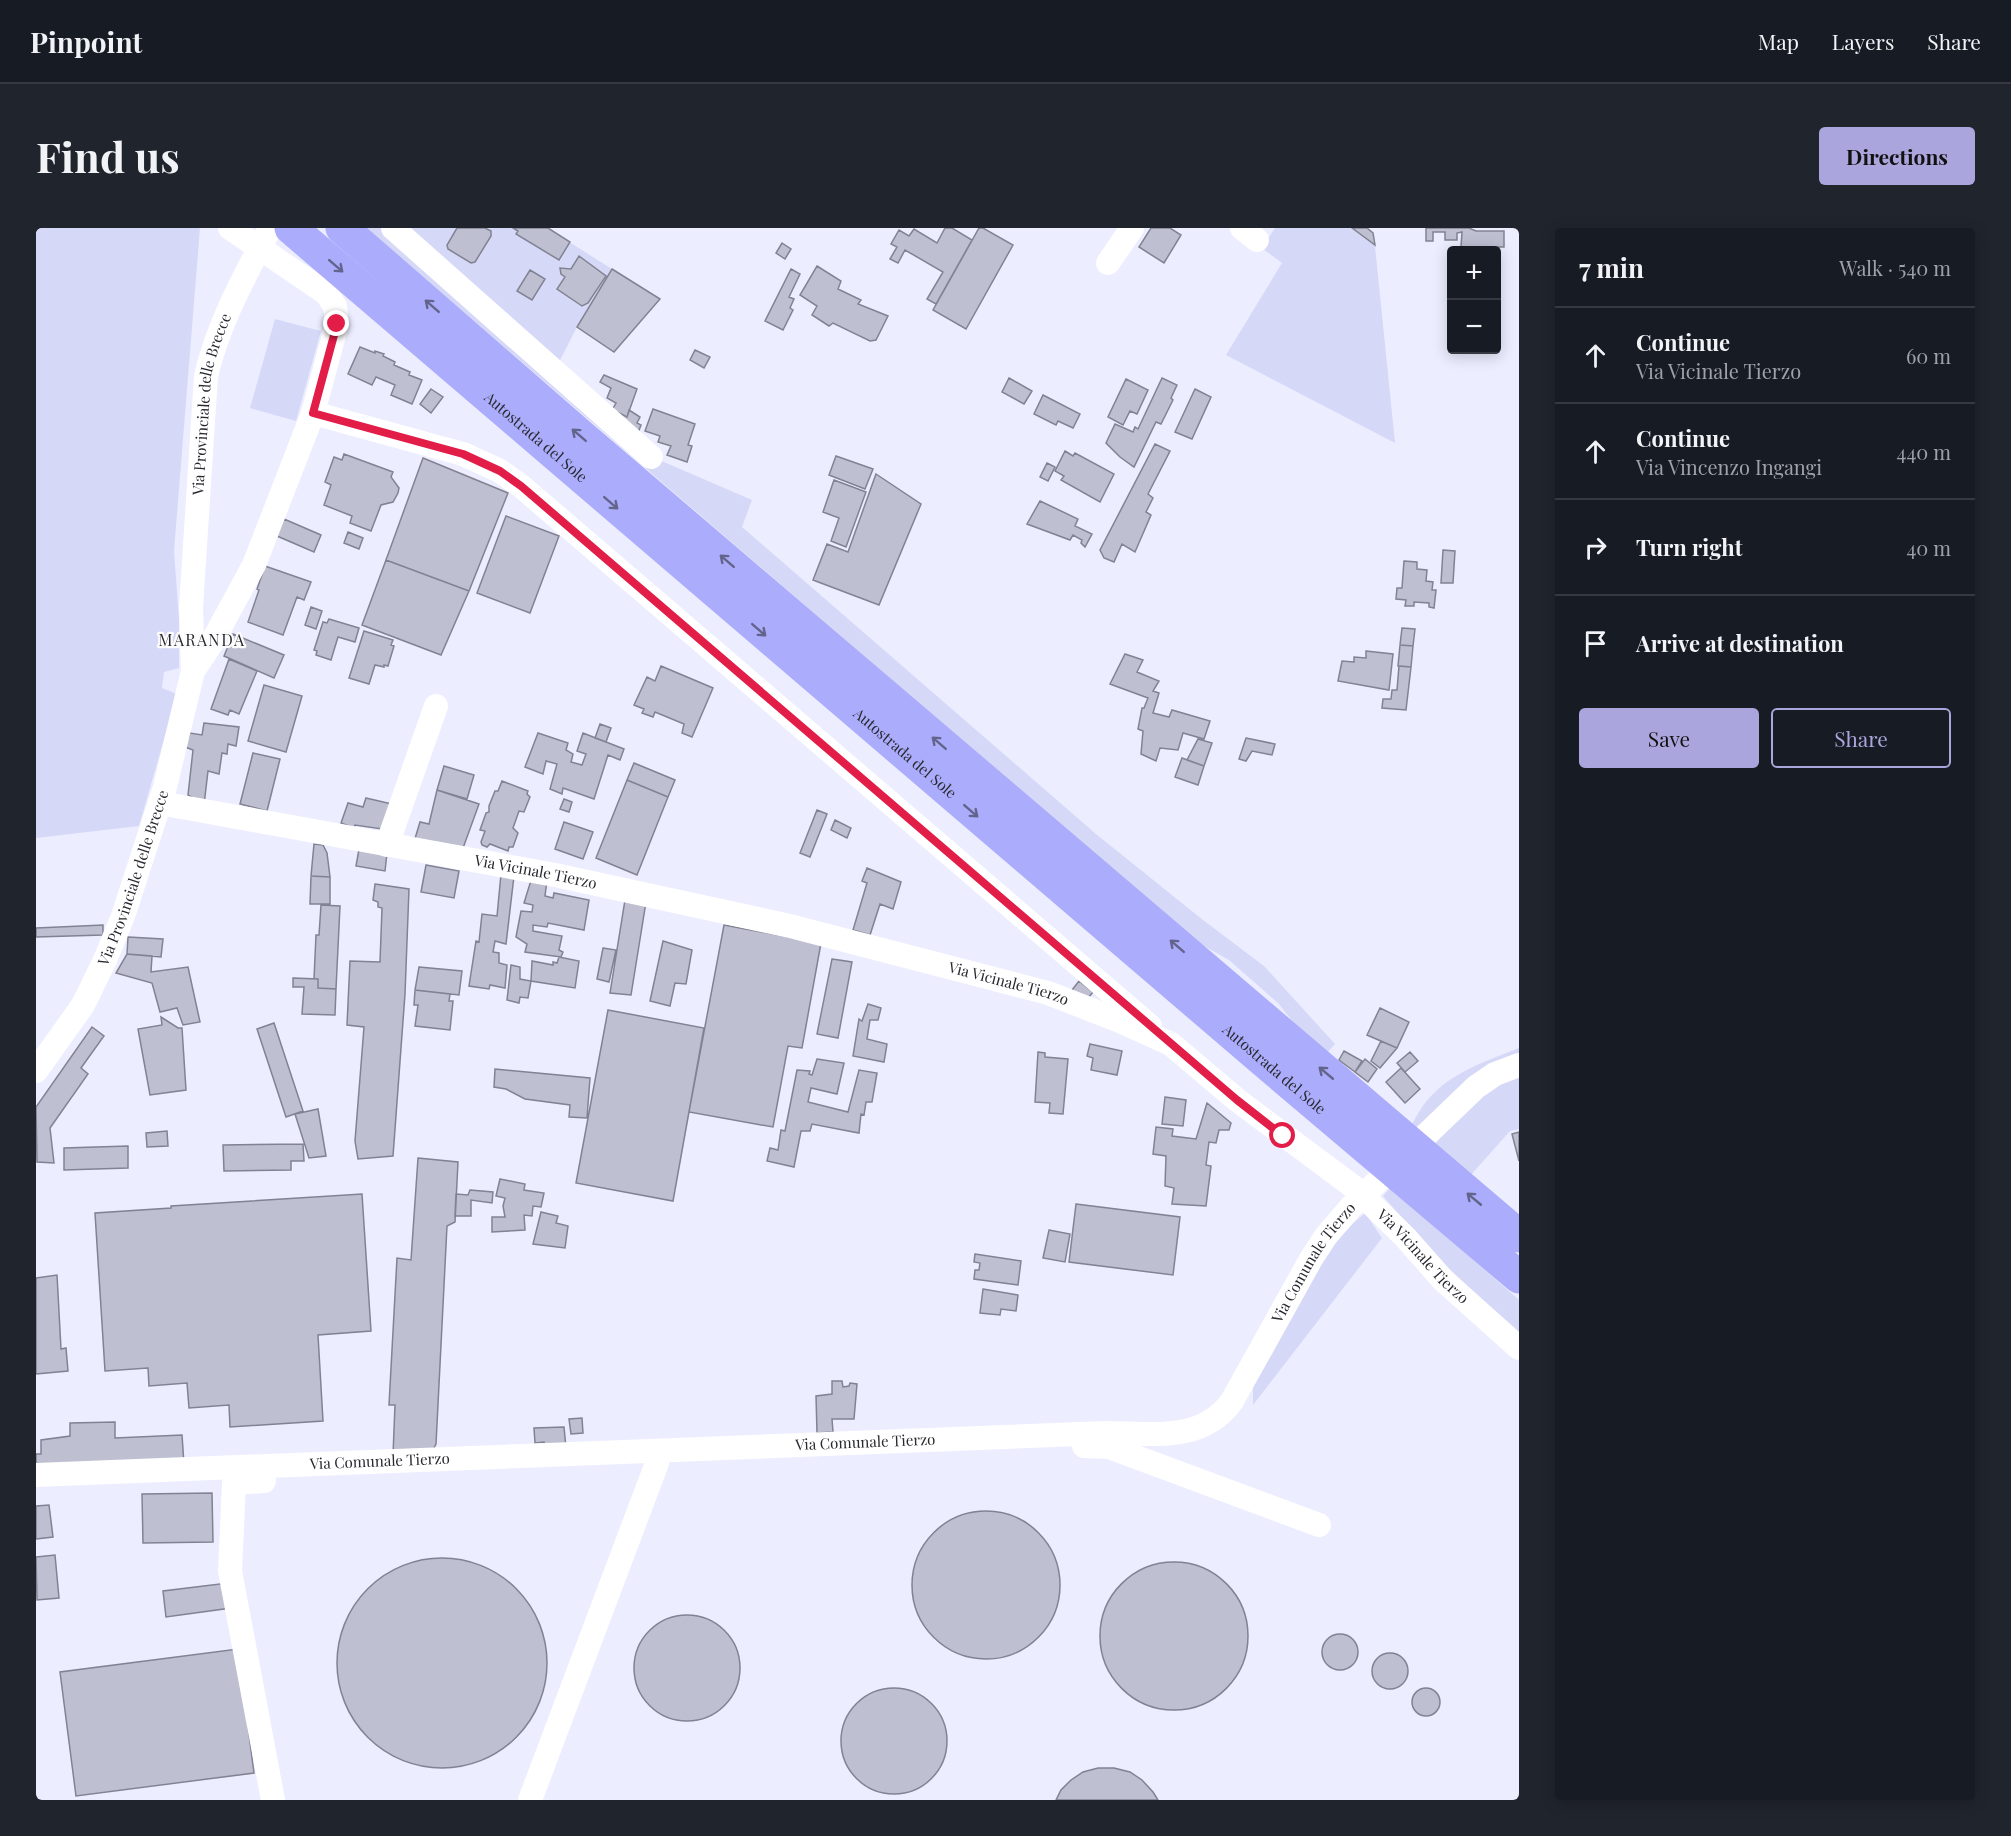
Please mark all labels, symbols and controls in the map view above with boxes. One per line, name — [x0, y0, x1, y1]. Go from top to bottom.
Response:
text: Pinpoint — [30, 23, 142, 60]
text: Map — [1758, 27, 1799, 55]
text: Layers — [1832, 27, 1894, 55]
text: Share — [1927, 27, 1981, 55]
button: Directions — [1819, 127, 1975, 185]
text: Find us — [36, 128, 180, 184]
map controls — [1447, 246, 1501, 354]
button: + — [1447, 246, 1501, 300]
text: 7 min — [1579, 250, 1644, 285]
text: Walk · 540 m — [1839, 254, 1951, 281]
one-way arrow — [328, 260, 344, 273]
one-way arrow — [424, 300, 440, 313]
button: − — [1447, 300, 1501, 354]
street label: Via Provinciale delle Brecce — [187, 310, 235, 497]
route end — [323, 310, 349, 336]
text: Continue — [1636, 327, 1730, 357]
icon: ahead — [1579, 339, 1612, 372]
text: 60 m — [1906, 342, 1951, 369]
text: Via Vicinale Tierzo — [1636, 357, 1801, 384]
street label: Autostrada del Sole — [480, 386, 592, 486]
text: Continue — [1636, 423, 1730, 453]
one-way arrow — [571, 428, 587, 441]
icon: ahead — [1579, 435, 1612, 468]
text: 440 m — [1897, 438, 1951, 465]
text: Via Vincenzo Ingangi — [1636, 453, 1822, 480]
one-way arrow — [603, 496, 618, 510]
icon: right — [1579, 531, 1612, 564]
text: Turn right — [1636, 532, 1742, 562]
text: 40 m — [1906, 534, 1951, 561]
one-way arrow — [719, 555, 735, 568]
one-way arrow — [751, 623, 767, 636]
icon: arrive — [1579, 627, 1612, 660]
text: Arrive at destination — [1636, 628, 1844, 658]
district label: MARANDA — [159, 629, 245, 650]
street label: Autostrada del Sole — [849, 702, 961, 802]
button: Save — [1579, 708, 1759, 768]
button: Share — [1771, 708, 1951, 768]
one-way arrow — [931, 736, 947, 749]
street label: Via Provinciale delle Brecce — [92, 787, 172, 970]
one-way arrow — [963, 804, 978, 818]
street label: Via Vicinale Tierzo — [472, 849, 599, 893]
one-way arrow — [1170, 939, 1185, 953]
street label: Via Vicinale Tierzo — [945, 956, 1072, 1009]
street label: Autostrada del Sole — [1218, 1018, 1330, 1118]
one-way arrow — [1318, 1066, 1334, 1079]
route start — [1269, 1122, 1295, 1148]
one-way arrow — [1467, 1192, 1482, 1206]
street label: Via Comunale Tierzo — [1266, 1198, 1360, 1327]
street label: Via Vicinale Tierzo — [1373, 1204, 1474, 1307]
street label: Via Comunale Tierzo — [794, 1429, 936, 1454]
street label: Via Comunale Tierzo — [308, 1448, 450, 1473]

